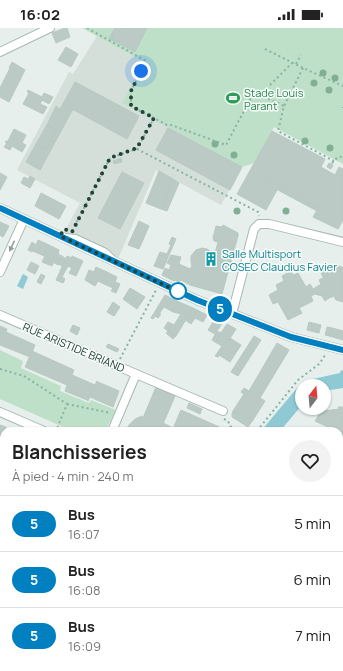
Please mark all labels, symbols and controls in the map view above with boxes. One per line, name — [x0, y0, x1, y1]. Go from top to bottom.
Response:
text: 16:02 — [20, 4, 60, 25]
your location — [131, 61, 151, 81]
place label: Stade Louis Parant — [244, 85, 304, 113]
sports icon: Stade Louis Parant — [225, 90, 241, 106]
one-way arrow — [9, 240, 15, 251]
place label: Salle Multisport COSEC Claudius Favier — [222, 246, 337, 274]
building icon: Salle Multisport COSEC Claudius Favier — [203, 251, 219, 267]
unlabelled marker — [169, 282, 187, 300]
line badge: 5 — [207, 296, 233, 322]
text: 5 — [216, 299, 224, 318]
street label: RUE ARISTIDE BRIAND — [21, 319, 127, 375]
north arrow — [295, 379, 331, 415]
map controls — [295, 379, 331, 415]
text: Blanchisseries — [12, 439, 147, 465]
button: heart — [289, 440, 331, 482]
text: À pied · 4 min · 240 m — [12, 467, 134, 485]
text: Bus — [68, 504, 95, 525]
text: 5 min — [294, 513, 331, 534]
text: 5 — [30, 514, 38, 533]
text: 16:07 — [68, 525, 99, 543]
text: Bus — [68, 560, 95, 581]
text: 6 min — [294, 569, 331, 590]
text: 5 — [30, 570, 38, 589]
text: 16:08 — [68, 581, 101, 599]
text: Bus — [68, 616, 95, 637]
text: 7 min — [295, 625, 331, 646]
text: 5 — [30, 626, 38, 645]
text: 16:09 — [68, 637, 101, 655]

